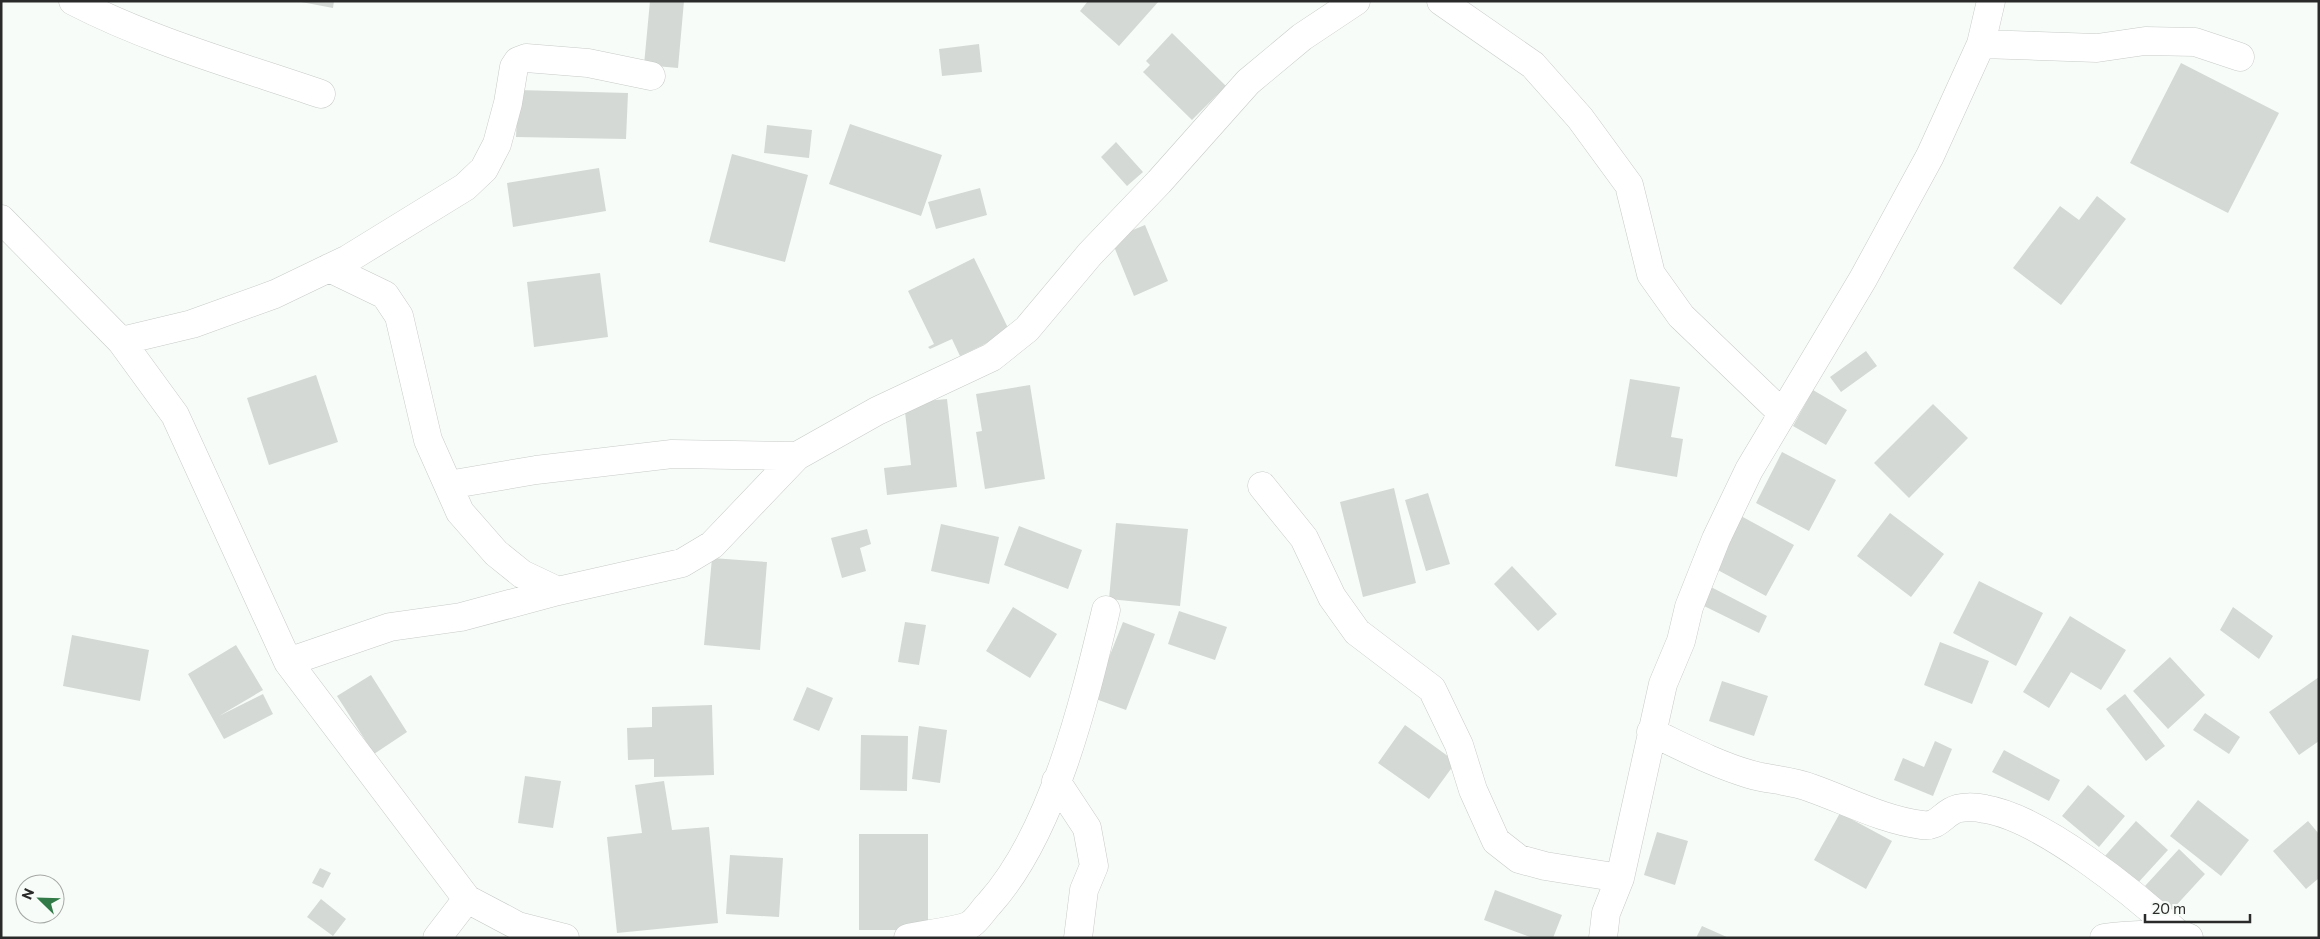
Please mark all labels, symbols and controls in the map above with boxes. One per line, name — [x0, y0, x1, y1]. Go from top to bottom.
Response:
north arrow — [15, 874, 65, 924]
text: N — [18, 886, 37, 902]
scale bar — [2145, 892, 2250, 924]
text: 20 m — [2152, 899, 2186, 917]

